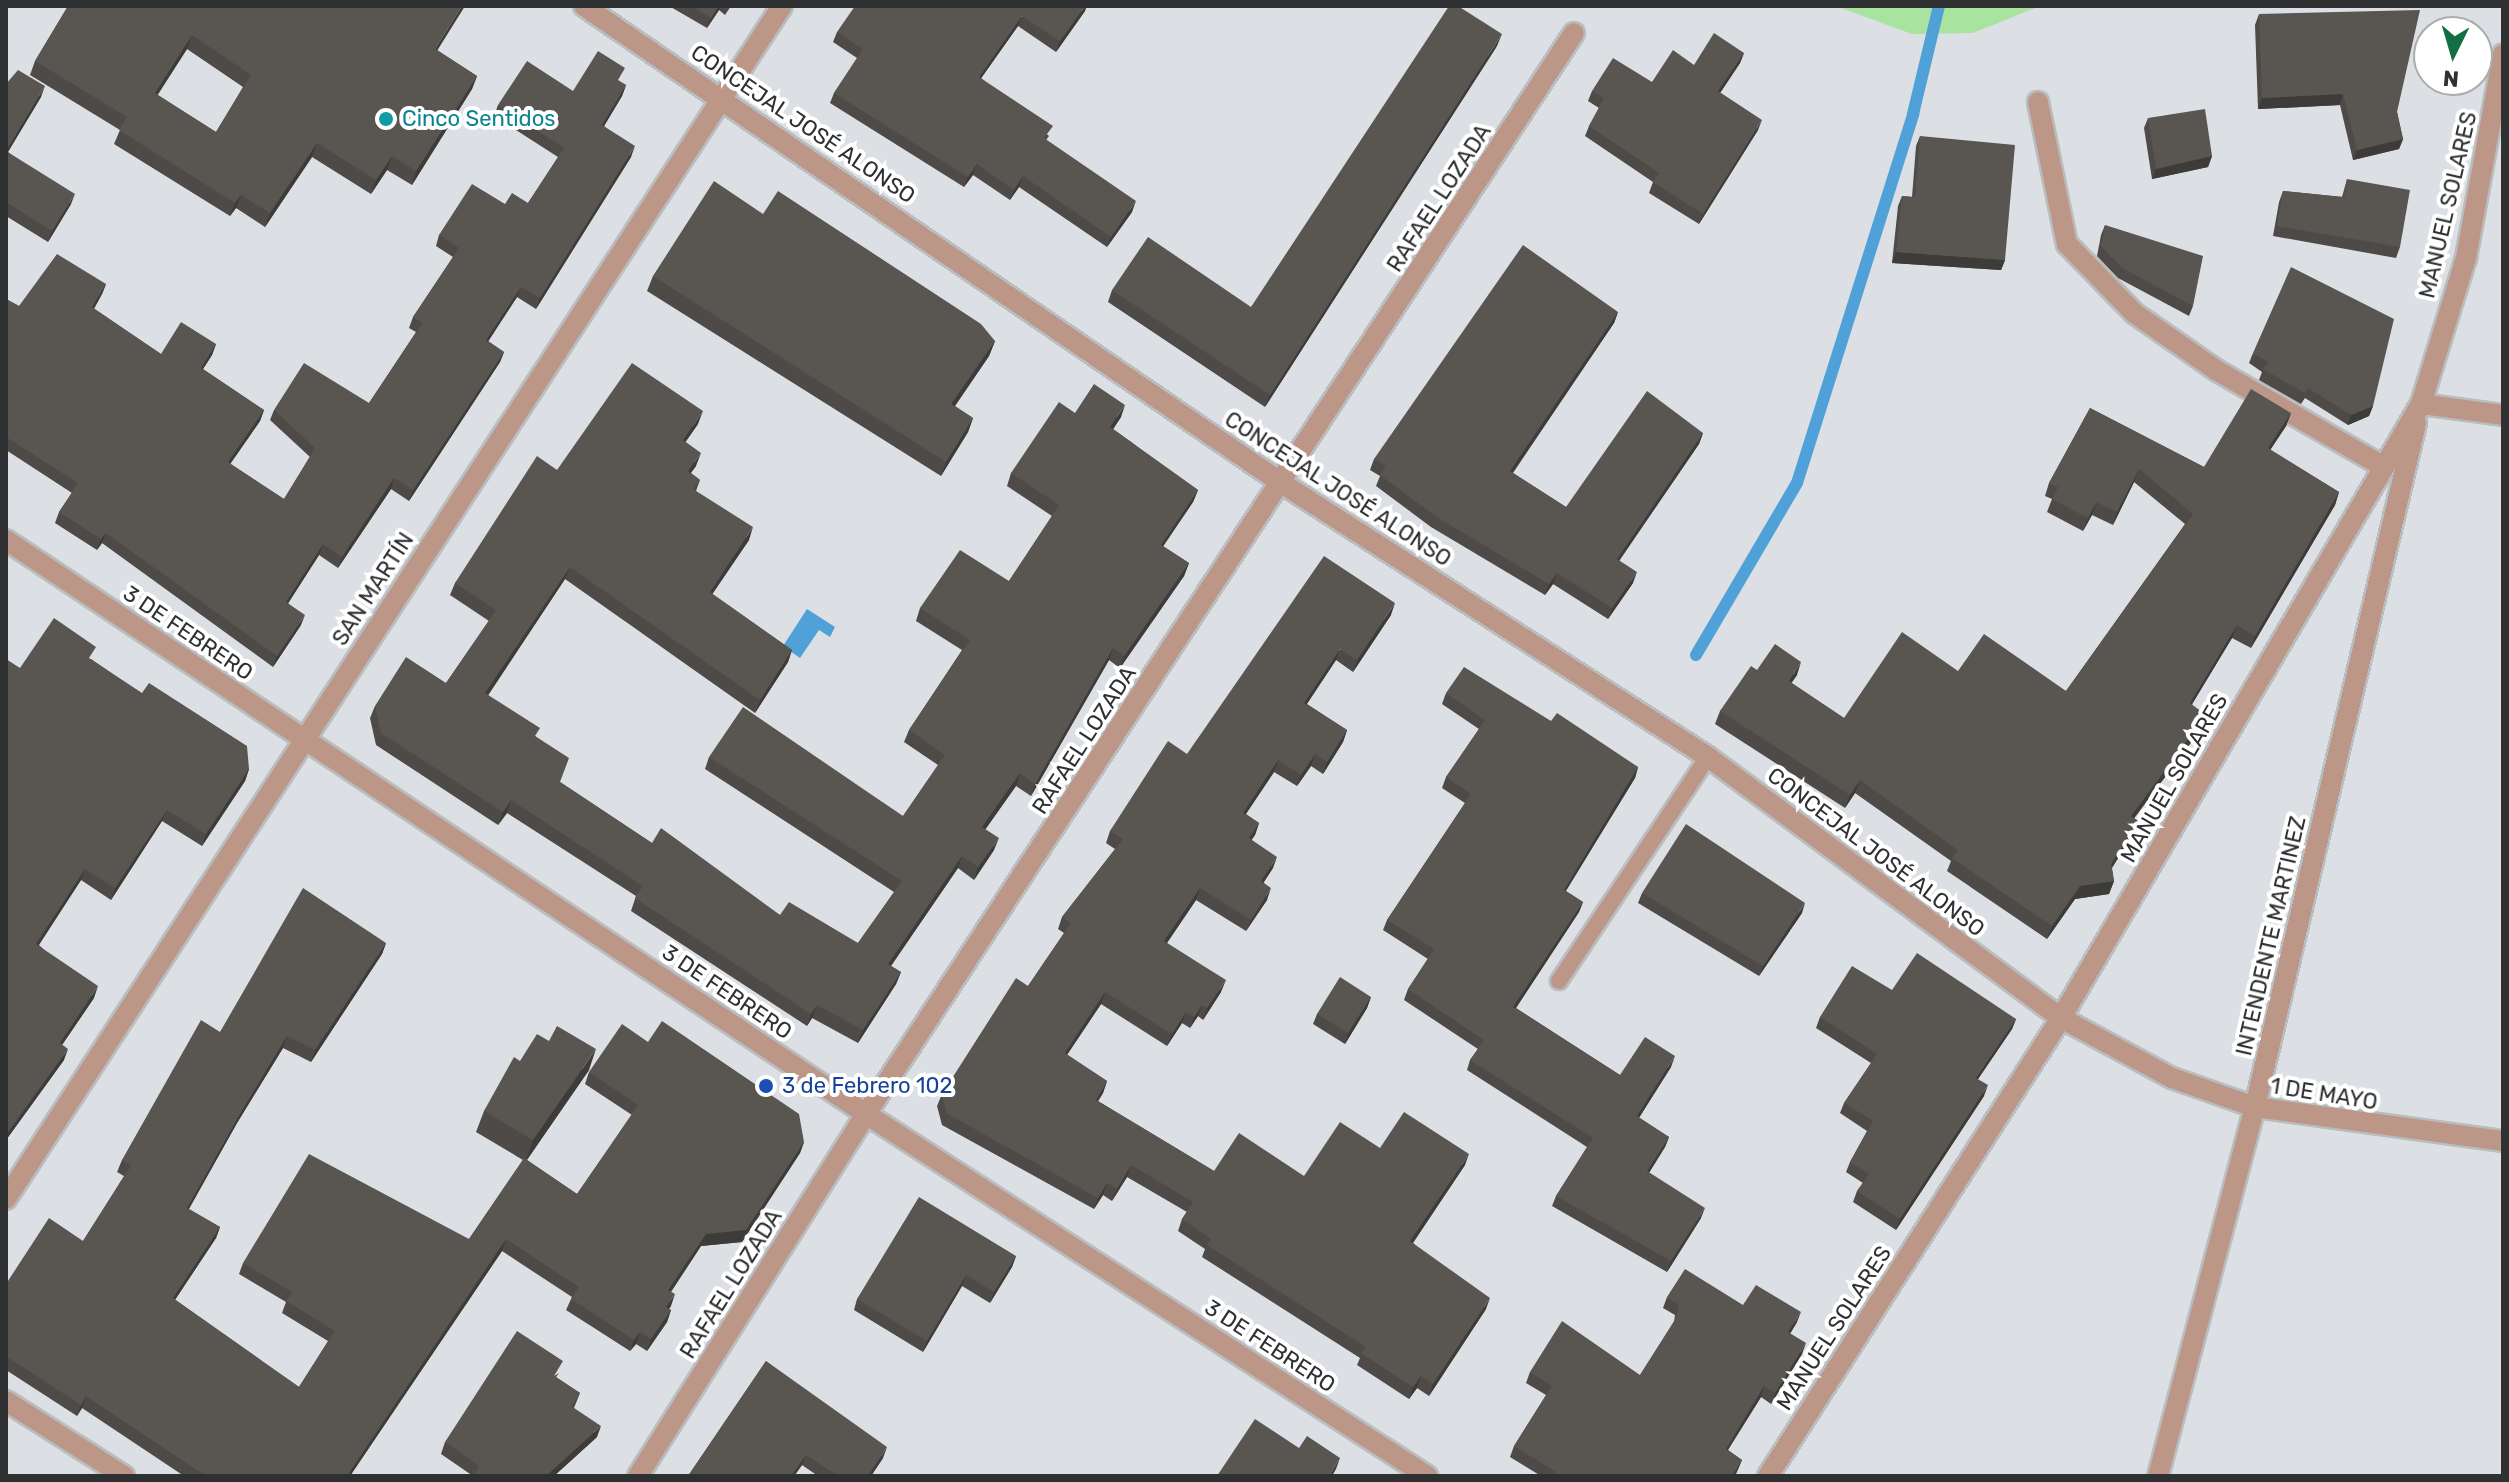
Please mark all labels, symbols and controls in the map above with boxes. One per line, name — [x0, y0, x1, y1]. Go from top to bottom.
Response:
north arrow — [2413, 16, 2493, 96]
street label: CONCEJAL JOSÉ ALONSO — [685, 39, 921, 209]
text: N — [2442, 64, 2460, 93]
place label: Cinco Sentidos — [402, 106, 556, 132]
street label: MANUEL SOLARES — [2414, 109, 2482, 301]
marker: Cinco Sentidos — [377, 110, 395, 128]
street label: RAFAEL LOZADA — [1381, 119, 1497, 277]
street label: CONCEJAL JOSÉ ALONSO — [1219, 406, 1457, 572]
street label: SAN MARTÍN — [327, 528, 419, 650]
street label: 3 DE FEBRERO — [118, 580, 258, 686]
street label: RAFAEL LOZADA — [1026, 661, 1142, 819]
street label: MANUEL SOLARES — [2115, 689, 2233, 867]
street label: CONCEJAL JOSÉ ALONSO — [1762, 761, 1990, 943]
street label: INTENDENTE MARTINEZ — [2231, 814, 2311, 1058]
street label: 3 DE FEBRERO — [657, 939, 797, 1045]
place label: 3 de Febrero 102 — [782, 1073, 952, 1099]
street label: 1 DE MAYO — [2269, 1073, 2379, 1115]
marker: 3 de Febrero 102 — [757, 1077, 775, 1095]
street label: RAFAEL LOZADA — [674, 1204, 788, 1364]
street label: MANUEL SOLARES — [1771, 1241, 1897, 1415]
street label: 3 DE FEBRERO — [1200, 1294, 1340, 1398]

